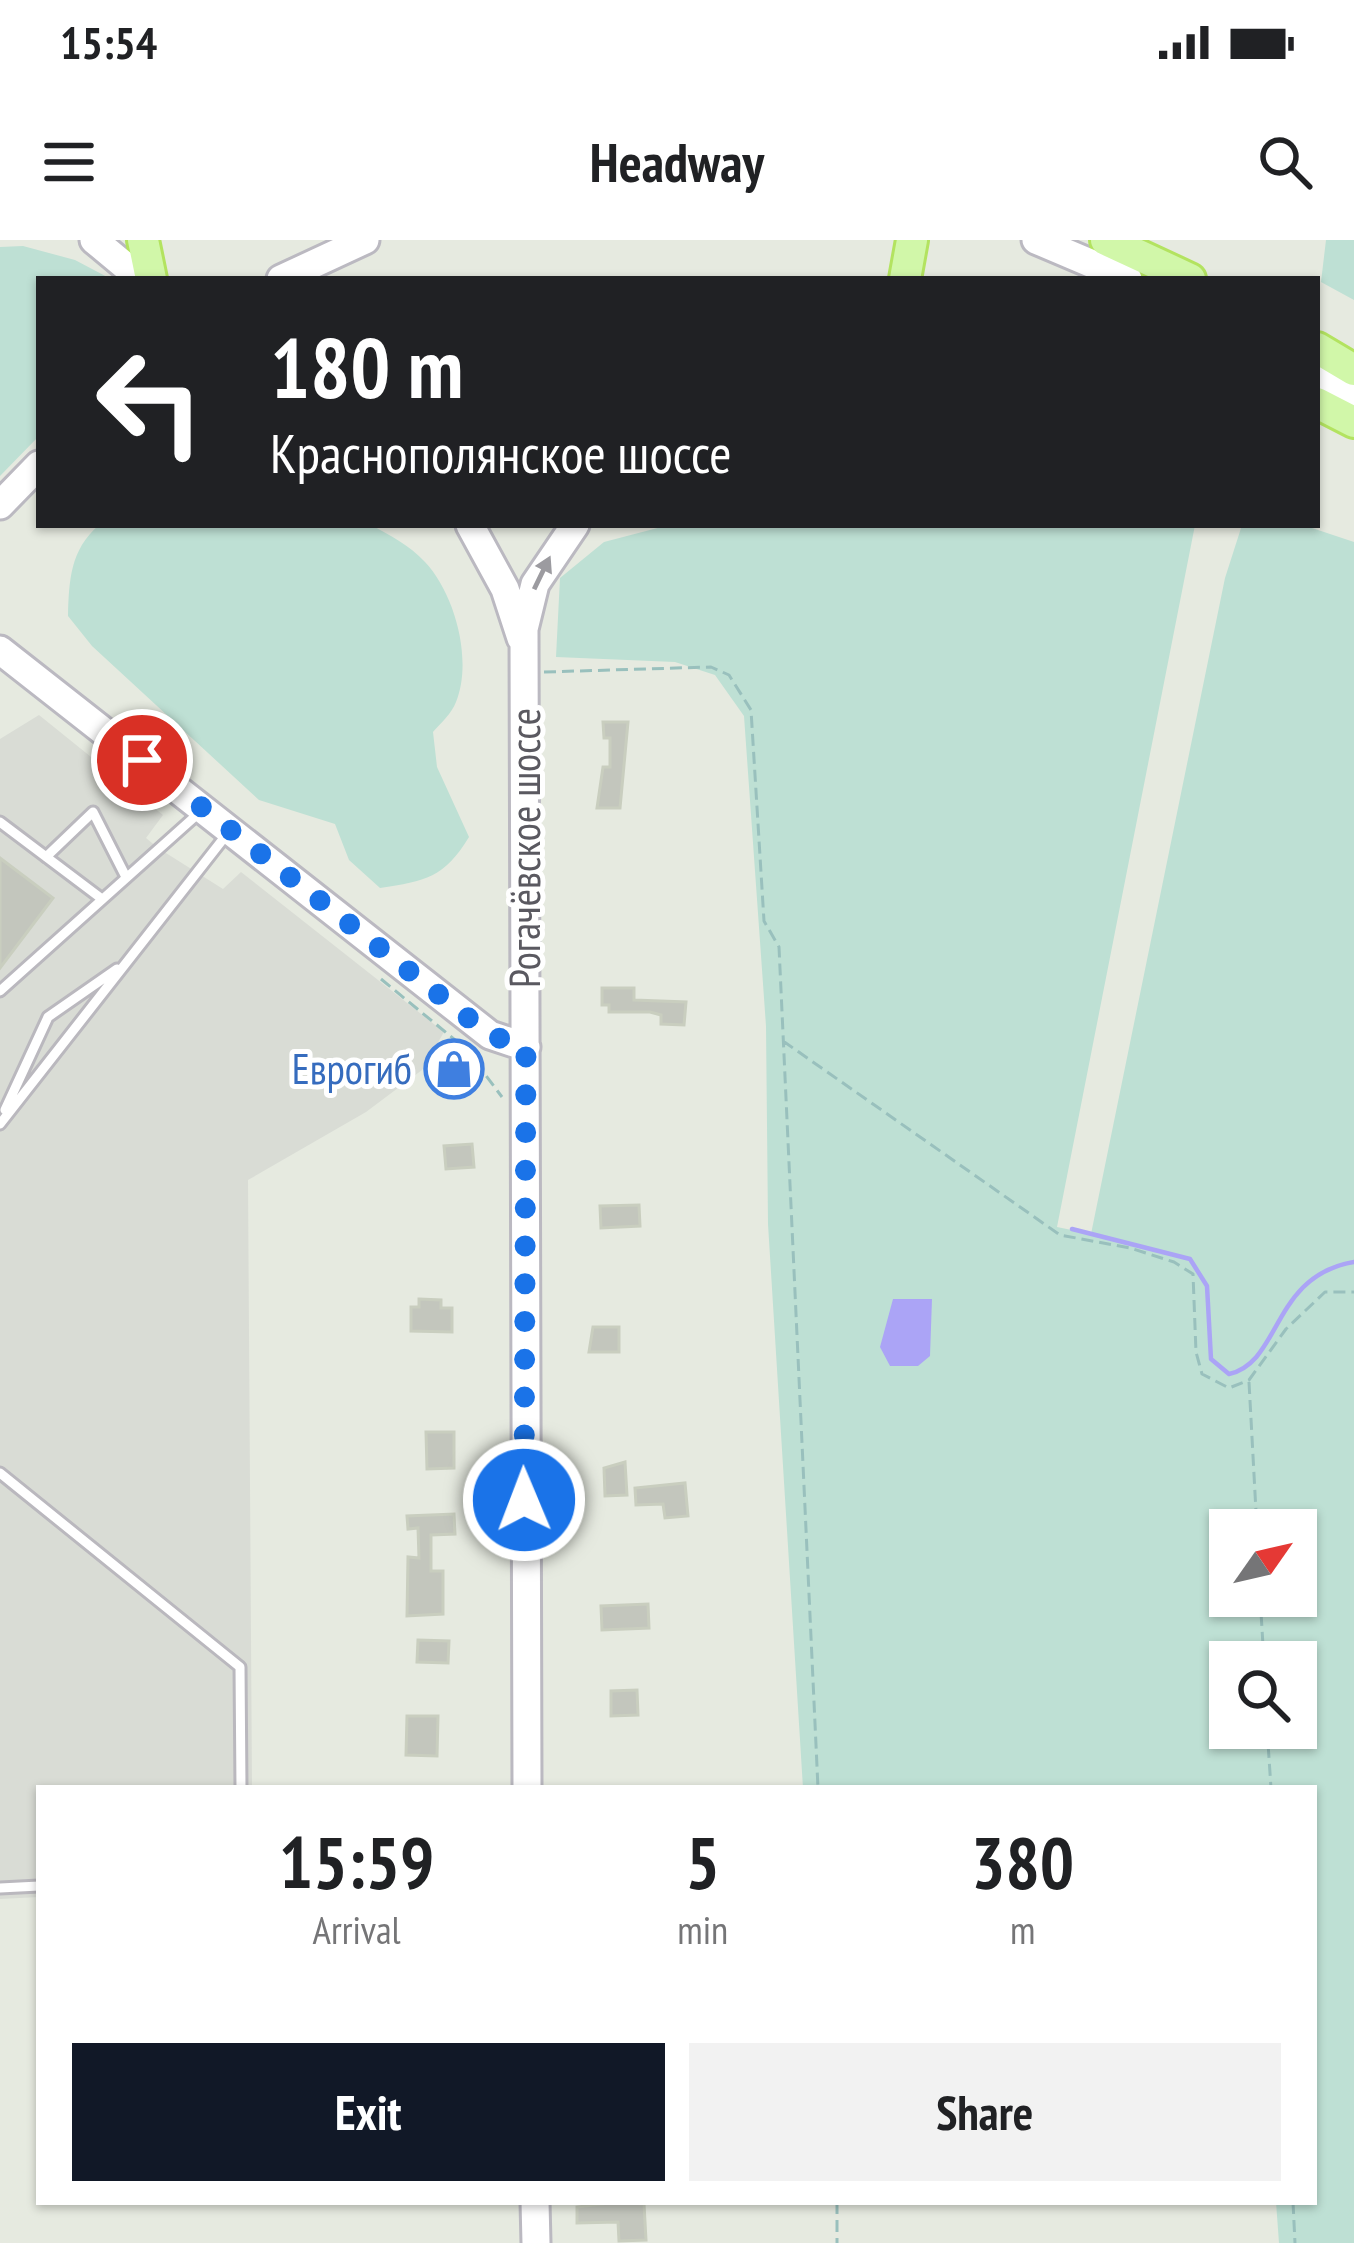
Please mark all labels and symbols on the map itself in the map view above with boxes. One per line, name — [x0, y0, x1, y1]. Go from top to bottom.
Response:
one-way arrow — [532, 555, 552, 590]
street label: Рогачёвское шоссе — [497, 708, 552, 988]
pin — [91, 709, 193, 811]
shop icon: Еврогиб — [423, 1038, 485, 1100]
place label: Еврогиб — [292, 1041, 412, 1096]
position arrow — [461, 1437, 587, 1563]
north arrow — [1209, 1509, 1317, 1617]

